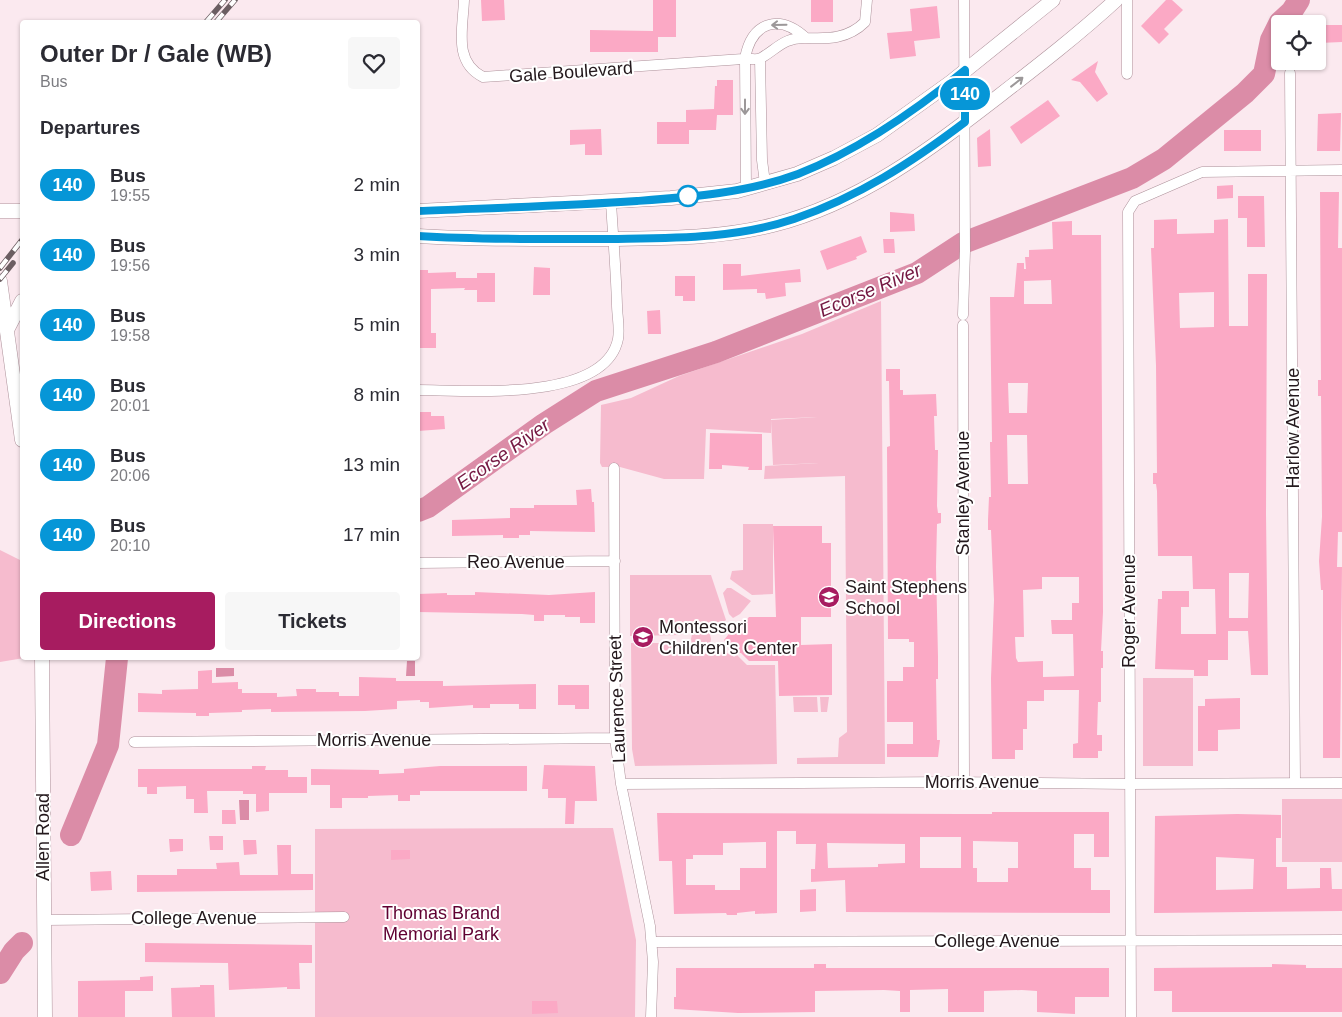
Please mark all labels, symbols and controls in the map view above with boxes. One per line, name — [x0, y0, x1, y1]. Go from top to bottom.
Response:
map controls — [1271, 15, 1326, 70]
button: locate — [1271, 15, 1326, 70]
one-way arrow — [771, 20, 787, 29]
button: heart — [348, 37, 400, 89]
text: Outer Dr / Gale (WB) — [40, 40, 272, 67]
street label: Gale Boulevard — [508, 58, 634, 86]
text: Bus — [40, 73, 68, 90]
one-way arrow — [1010, 77, 1024, 87]
line badge: 140 — [936, 78, 994, 110]
text: 140 — [950, 84, 980, 104]
one-way arrow — [740, 98, 750, 115]
text: Departures — [40, 117, 140, 138]
text: Bus — [110, 165, 146, 186]
text: 2 min — [354, 174, 400, 195]
text: 140 — [52, 175, 83, 195]
unlabelled marker — [677, 185, 699, 207]
text: 19:55 — [110, 187, 150, 204]
text: Bus — [110, 235, 146, 256]
text: 3 min — [354, 244, 400, 265]
text: 140 — [52, 245, 83, 265]
text: 19:56 — [110, 257, 150, 274]
water label: Ecorse River — [816, 259, 925, 321]
text: Bus — [110, 305, 146, 326]
text: 5 min — [354, 314, 400, 335]
text: 140 — [52, 315, 83, 335]
text: 19:58 — [110, 327, 150, 344]
street label: Harlow Avenue — [1283, 368, 1303, 488]
text: Bus — [110, 375, 146, 396]
text: 8 min — [354, 384, 400, 405]
text: 140 — [52, 385, 83, 405]
text: 20:01 — [110, 397, 150, 414]
water label: Ecorse River — [452, 414, 554, 494]
street label: Stanley Avenue — [953, 431, 973, 555]
text: Bus — [110, 445, 146, 466]
text: 13 min — [343, 454, 400, 475]
text: 140 — [52, 455, 83, 475]
text: 20:06 — [110, 467, 150, 484]
text: Bus — [110, 515, 146, 536]
text: 17 min — [343, 524, 400, 545]
text: 140 — [52, 525, 83, 545]
text: 20:10 — [110, 537, 150, 554]
street label: Reo Avenue — [467, 552, 565, 572]
street label: Roger Avenue — [1119, 554, 1139, 668]
place label: Saint Stephens School — [845, 577, 967, 618]
school or university icon: Saint Stephens School — [817, 585, 841, 609]
button: Directions — [40, 592, 215, 650]
button: Tickets — [225, 592, 400, 650]
place label: Montessori Children's Center — [659, 617, 798, 658]
school or university icon: Montessori Children's Center — [631, 625, 655, 649]
street label: Laurence Street — [605, 635, 629, 763]
street label: Morris Avenue — [317, 730, 431, 750]
street label: Morris Avenue — [925, 772, 1039, 792]
street label: Allen Road — [33, 793, 53, 881]
park label: Thomas Brand Memorial Park — [382, 903, 500, 944]
street label: College Avenue — [131, 908, 257, 928]
street label: College Avenue — [934, 931, 1060, 951]

